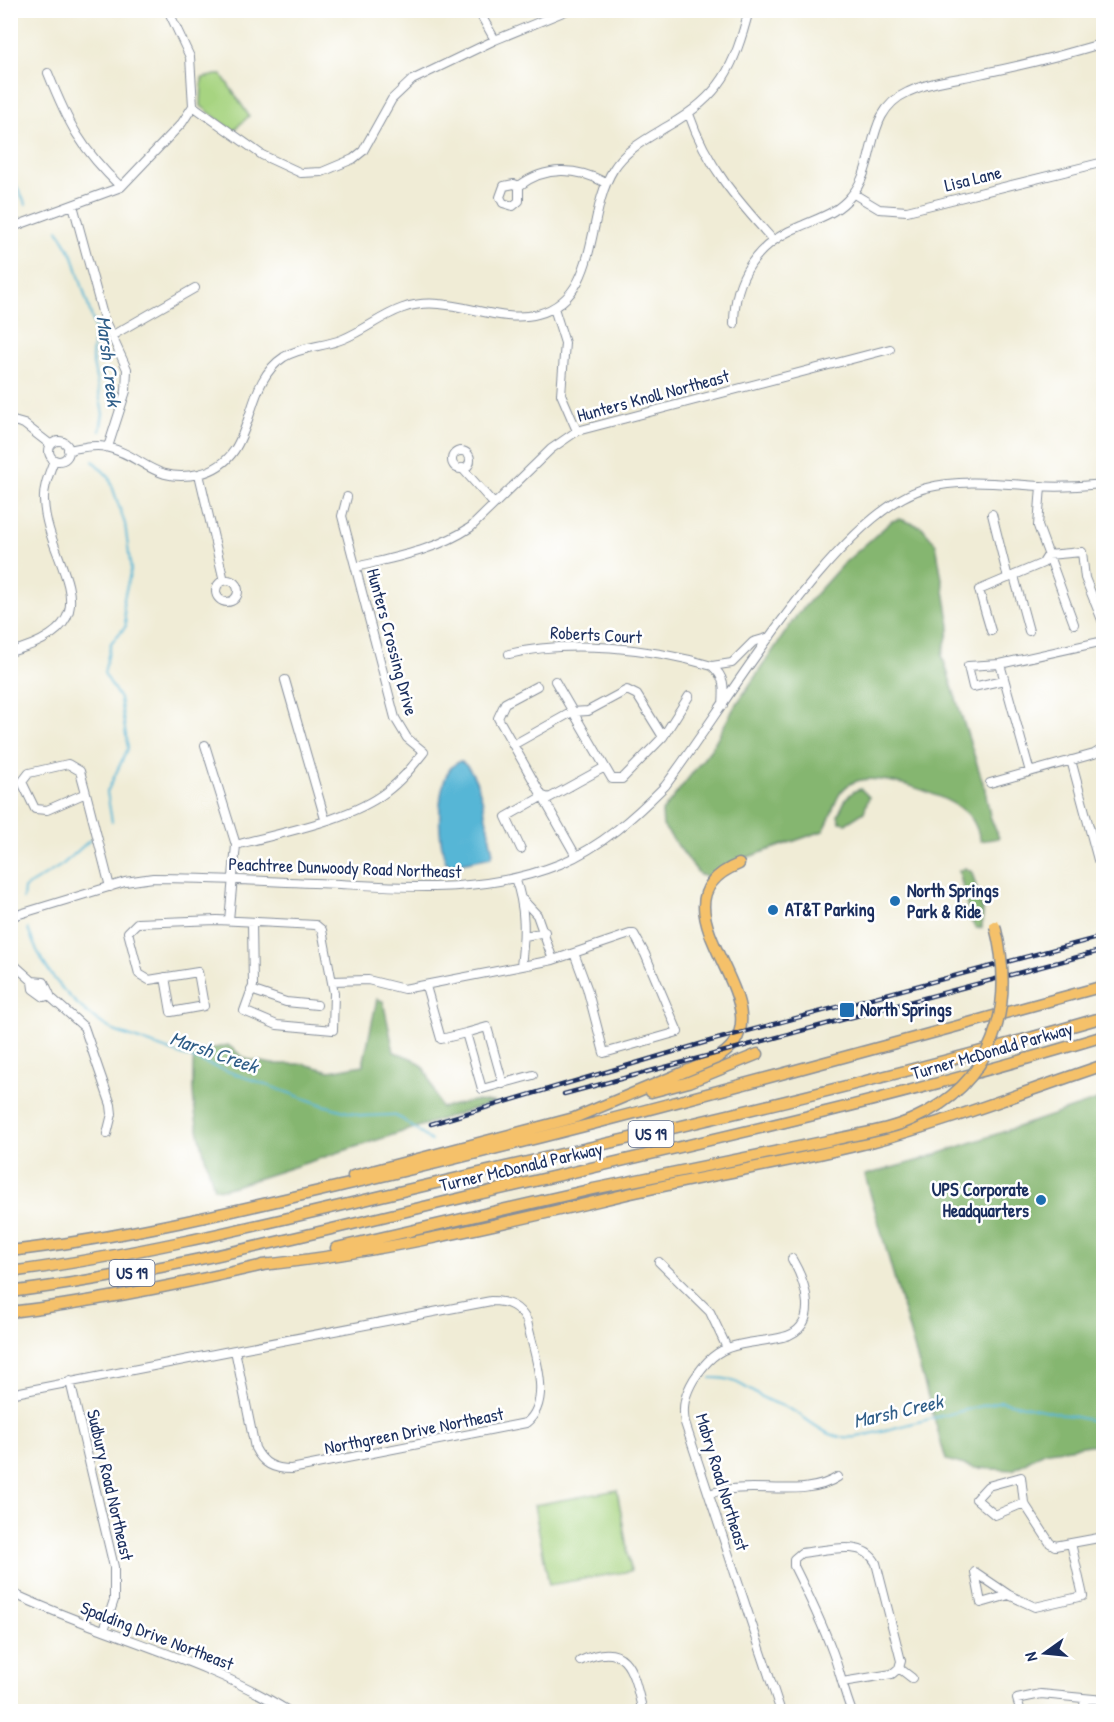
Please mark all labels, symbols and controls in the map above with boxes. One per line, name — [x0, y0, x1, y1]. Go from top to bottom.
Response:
street label: Lisa Lane — [942, 159, 1004, 198]
water label: Marsh Creek — [91, 314, 129, 409]
street label: Hunters Knoll Northeast — [574, 363, 733, 428]
street label: Hunters Crossing Drive — [361, 566, 424, 718]
street label: Roberts Court — [550, 620, 643, 649]
street label: Peachtree Dunwoody Road Northeast — [228, 851, 463, 884]
place label: North Springs Park & Ride — [907, 878, 999, 924]
marker: North Springs Park & Ride — [888, 894, 902, 908]
place label: AT&T Parking — [785, 897, 875, 923]
marker: AT&T Parking — [766, 903, 780, 917]
place label: North Springs — [860, 997, 952, 1023]
marker: North Springs — [838, 1001, 856, 1019]
street label: Turner McDonald Parkway — [908, 1015, 1076, 1086]
water label: Marsh Creek — [167, 1024, 263, 1080]
road number: US 19 — [628, 1121, 674, 1147]
street label: Turner McDonald Parkway — [437, 1136, 605, 1197]
place label: UPS Corporate Headquarters — [932, 1177, 1030, 1224]
marker: UPS Corporate Headquarters — [1034, 1193, 1048, 1207]
road number: US 19 — [110, 1260, 154, 1286]
water label: Marsh Creek — [851, 1387, 947, 1434]
street label: Northgreen Drive Northeast — [322, 1401, 506, 1460]
street label: Sudbury Road Northeast — [81, 1407, 140, 1564]
street label: Mabry Road Northeast — [690, 1410, 755, 1554]
street label: Spalding Drive Northeast — [77, 1595, 238, 1677]
north arrow — [1015, 1623, 1075, 1683]
text: N — [1019, 1649, 1042, 1664]

